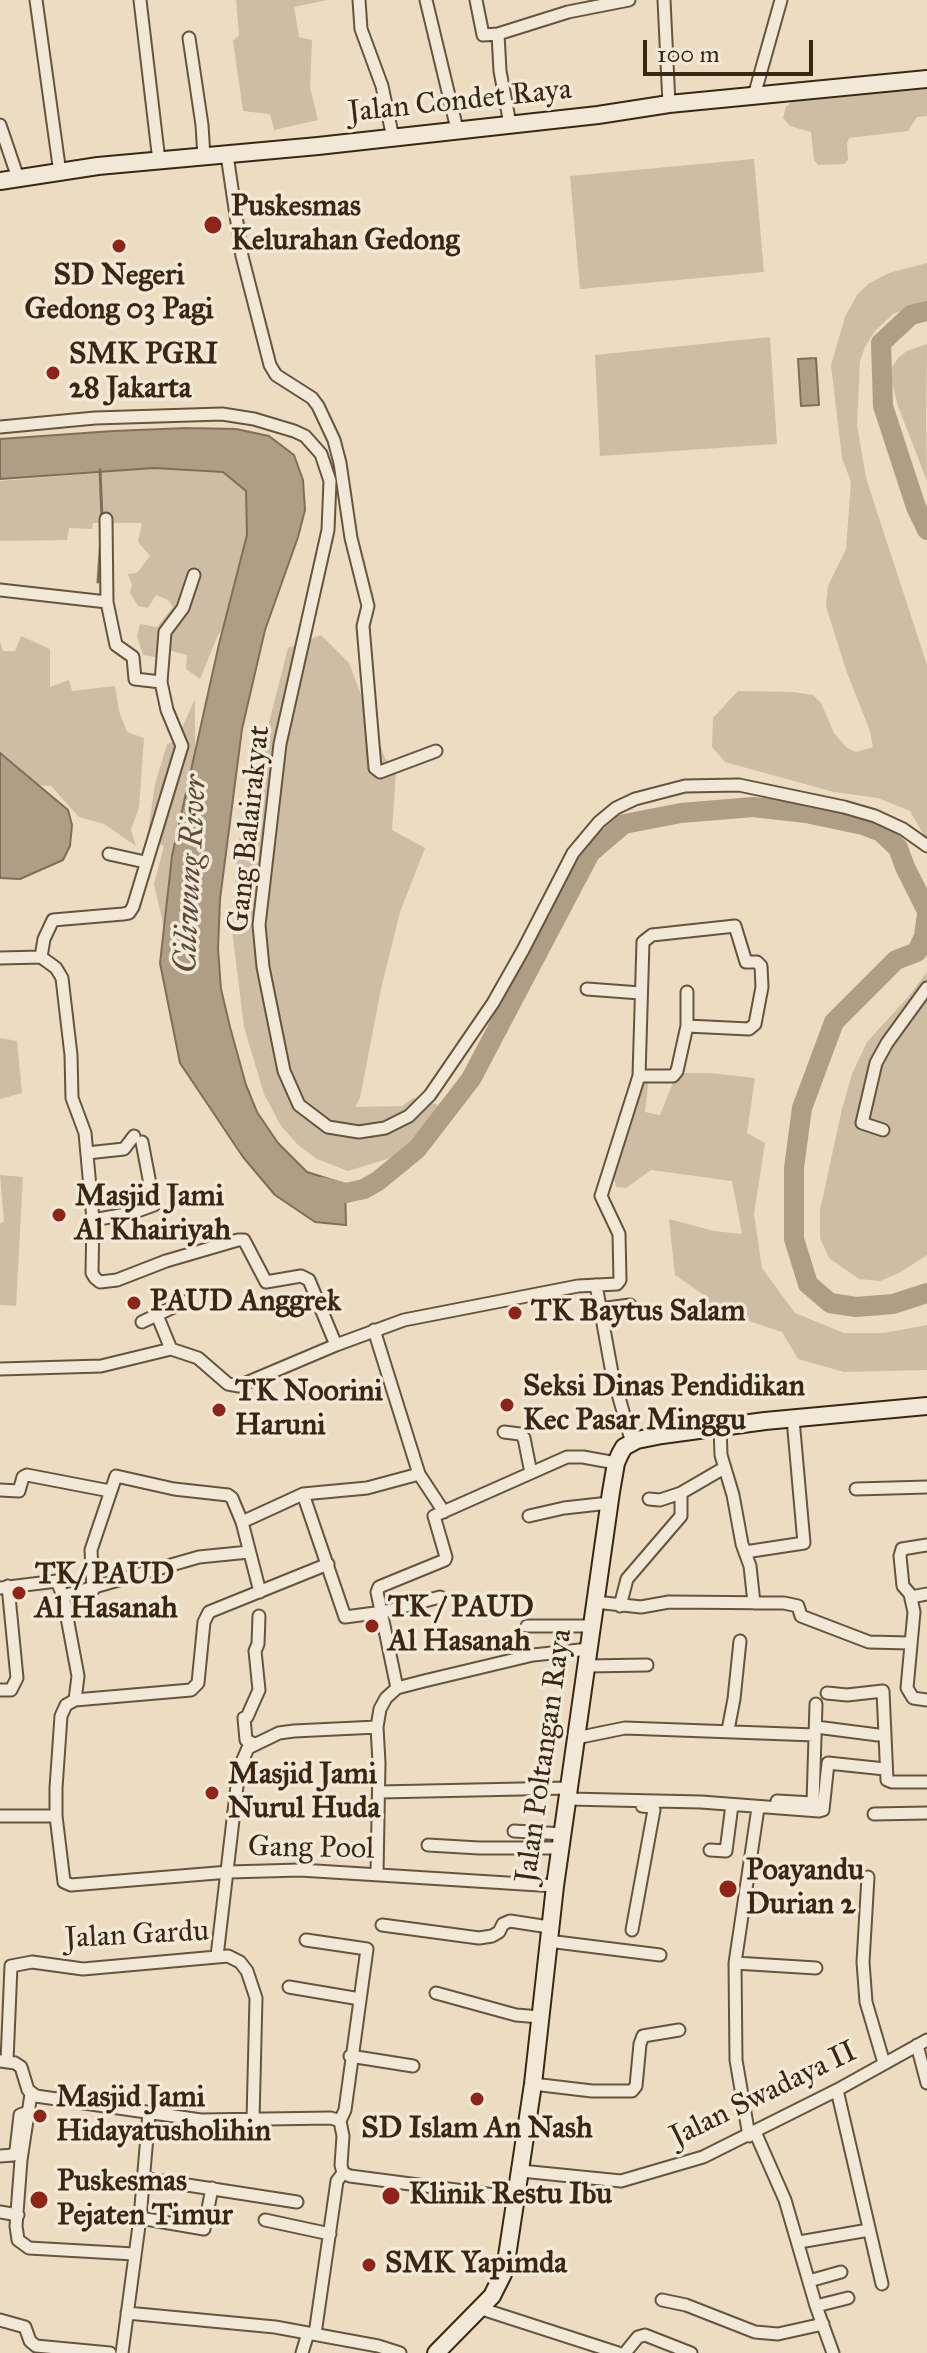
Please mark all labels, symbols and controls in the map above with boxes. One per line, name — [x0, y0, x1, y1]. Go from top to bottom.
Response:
scale bar — [647, 24, 817, 74]
text: 100 m — [657, 39, 720, 69]
street label: Jalan Condet Raya — [347, 72, 573, 132]
place label: Puskesmas Kelurahan Gedong — [231, 190, 459, 260]
marker: Puskesmas Kelurahan Gedong — [202, 214, 224, 236]
marker: SD Negeri Gedong 03 Pagi — [110, 237, 128, 255]
place label: SD Negeri Gedong 03 Pagi — [25, 259, 213, 330]
place label: SMK PGRI 28 Jakarta — [69, 338, 218, 408]
marker: SMK PGRI 28 Jakarta — [44, 364, 62, 382]
street label: Gang Balairakyat — [221, 724, 279, 934]
water label: Ciliwung River — [168, 774, 216, 974]
place label: Masjid Jami Al Khairiyah — [75, 1180, 231, 1250]
marker: Masjid Jami Al Khairiyah — [50, 1206, 68, 1224]
place label: PAUD Anggrek — [150, 1285, 341, 1321]
marker: PAUD Anggrek — [125, 1294, 143, 1312]
place label: TK Baytus Salam — [531, 1295, 745, 1331]
marker: TK Baytus Salam — [506, 1304, 524, 1322]
place label: Seksi Dinas Pendidikan Kec Pasar Minggu — [523, 1370, 805, 1440]
place label: TK Noorini Haruni — [235, 1375, 383, 1446]
marker: Seksi Dinas Pendidikan Kec Pasar Minggu — [498, 1396, 516, 1414]
marker: TK Noorini Haruni — [210, 1401, 228, 1419]
place label: TK/ PAUD Al Hasanah — [35, 1558, 178, 1628]
marker: TK/ PAUD Al Hasanah — [10, 1584, 28, 1602]
place label: TK / PAUD Al Hasanah — [388, 1591, 534, 1662]
marker: TK / PAUD Al Hasanah — [363, 1617, 381, 1635]
street label: Jalan Poltangan Raya — [509, 1627, 581, 1885]
place label: Masjid Jami Nurul Huda — [228, 1758, 380, 1828]
marker: Masjid Jami Nurul Huda — [203, 1784, 221, 1802]
street label: Gang Pool — [247, 1830, 375, 1868]
place label: Poayandu Durian 2 — [746, 1854, 864, 1924]
marker: Poayandu Durian 2 — [717, 1878, 739, 1900]
street label: Jalan Gardu — [64, 1914, 210, 1958]
street label: Jalan Swadaya II — [665, 2034, 863, 2156]
place label: Masjid Jami Hidayatusholihin — [56, 2081, 271, 2152]
marker: SD Islam An Nash — [468, 2090, 486, 2108]
marker: Masjid Jami Hidayatusholihin — [31, 2107, 49, 2125]
place label: SD Islam An Nash — [361, 2112, 593, 2148]
place label: Puskesmas Pejaten Timur — [57, 2165, 233, 2236]
place label: Klinik Restu Ibu — [409, 2178, 612, 2214]
marker: Klinik Restu Ibu — [380, 2185, 402, 2207]
marker: Puskesmas Pejaten Timur — [28, 2189, 50, 2211]
place label: SMK Yapimda — [385, 2247, 567, 2283]
marker: SMK Yapimda — [360, 2256, 378, 2274]

